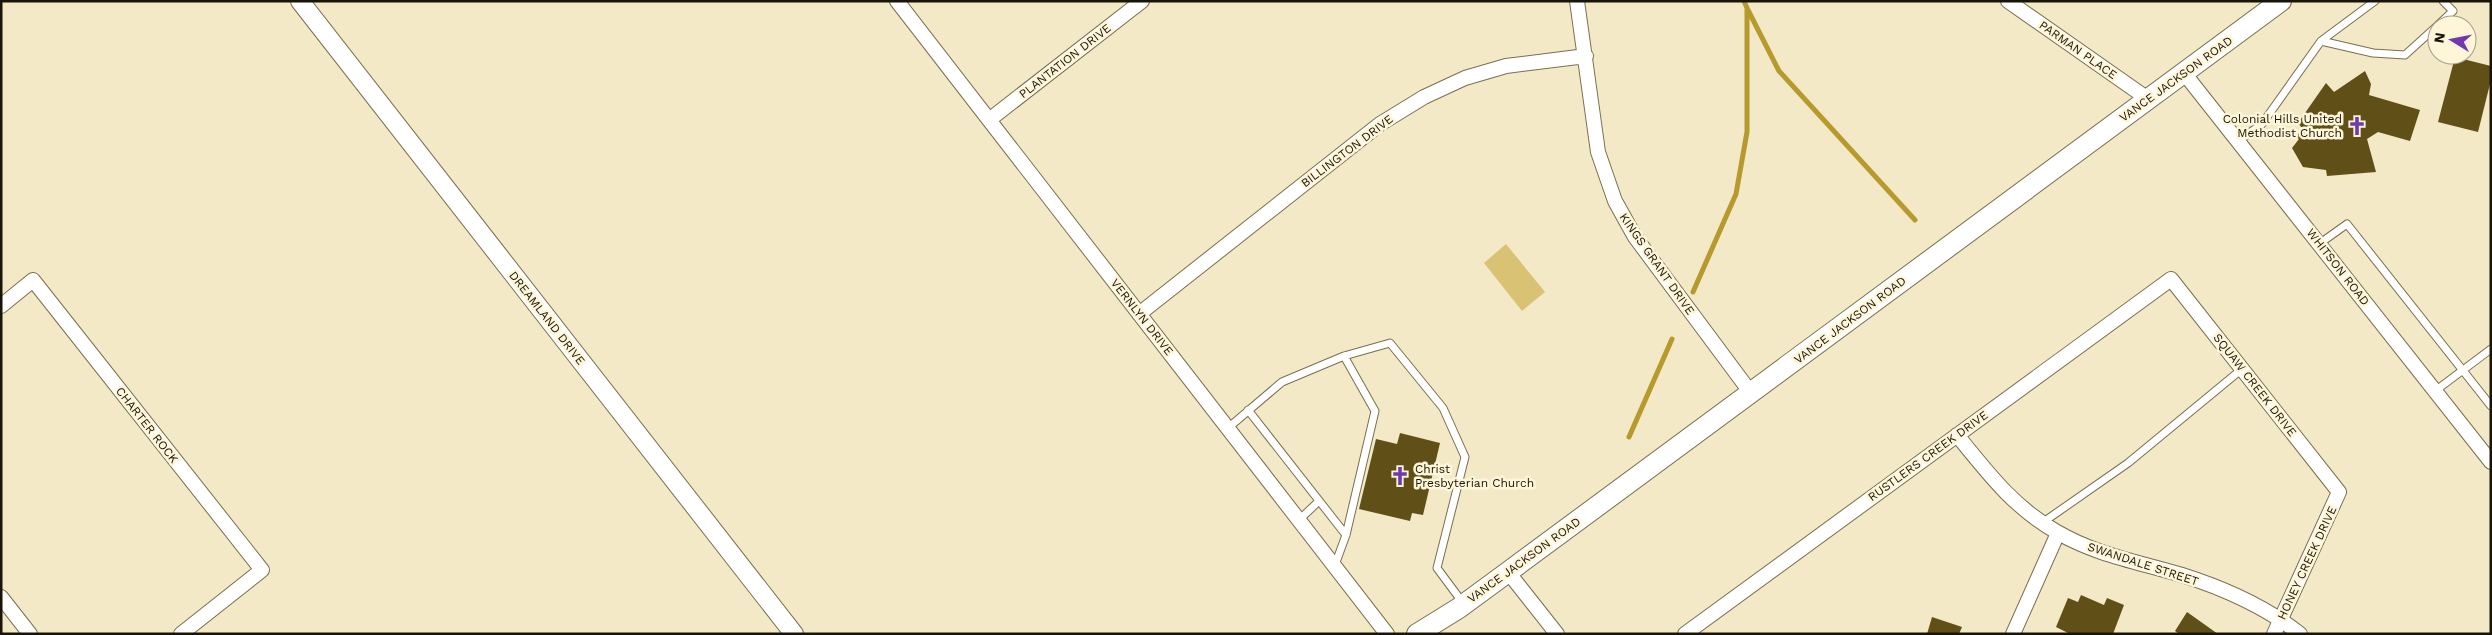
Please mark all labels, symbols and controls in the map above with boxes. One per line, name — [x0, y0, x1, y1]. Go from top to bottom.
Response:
north arrow — [2427, 15, 2477, 65]
street label: PARMAN PLACE — [2036, 18, 2120, 82]
street label: PLANTATION DRIVE — [1016, 21, 1114, 101]
text: N — [2430, 31, 2448, 44]
street label: VANCE JACKSON ROAD — [2117, 33, 2235, 125]
street label: BILLINGTON DRIVE — [1298, 112, 1396, 190]
place label: Colonial Hills United Methodist Church — [2223, 112, 2342, 140]
church icon: Colonial Hills United Methodist Church — [2346, 115, 2368, 137]
street label: KINGS GRANT DRIVE — [1617, 211, 1698, 318]
street label: WHITSON ROAD — [2304, 226, 2372, 308]
street label: DREAMLAND DRIVE — [506, 268, 588, 368]
street label: VANCE JACKSON ROAD — [1791, 273, 1909, 367]
street label: VERNLYN DRIVE — [1108, 276, 1176, 358]
street label: SQUAW CREEK DRIVE — [2211, 331, 2300, 439]
street label: CHARTER ROCK — [113, 384, 181, 466]
street label: RUSTLERS CREEK DRIVE — [1865, 408, 1991, 504]
place label: Christ Presbyterian Church — [1415, 462, 1534, 490]
church icon: Christ Presbyterian Church — [1389, 465, 1411, 487]
street label: HONEY CREEK DRIVE — [2275, 504, 2340, 622]
street label: VANCE JACKSON ROAD — [1465, 514, 1583, 606]
street label: SWANDALE STREET — [2086, 539, 2200, 589]

